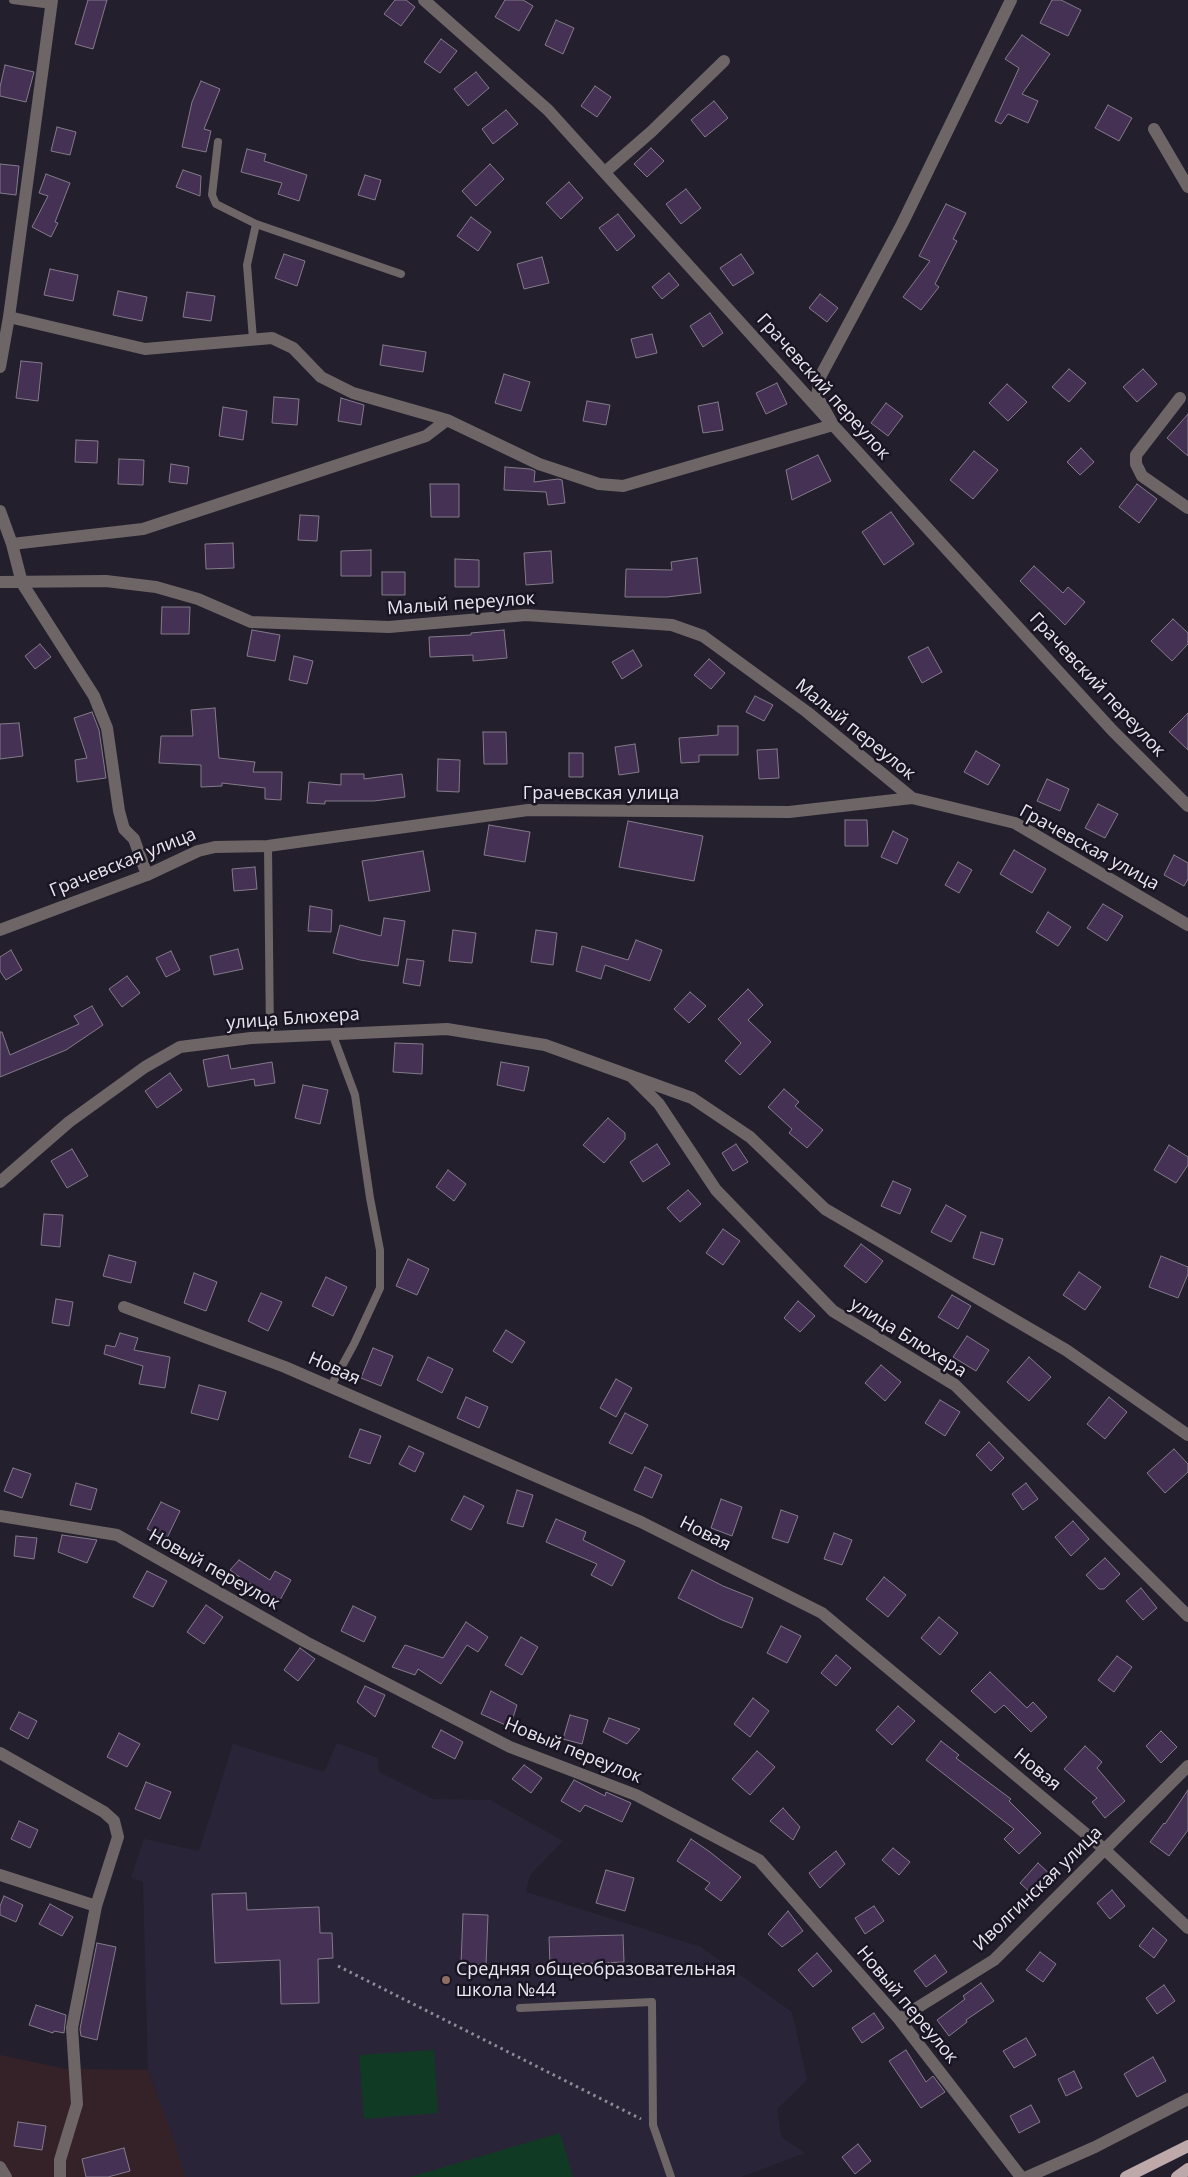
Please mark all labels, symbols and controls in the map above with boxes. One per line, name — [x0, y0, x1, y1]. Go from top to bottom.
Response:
street label: Грачевский переулок — [752, 310, 894, 464]
street label: Малый переулок — [386, 588, 536, 620]
street label: Грачевский переулок — [1025, 608, 1169, 762]
street label: Малый переулок — [791, 675, 919, 785]
street label: Грачевская улица — [523, 783, 679, 805]
street label: Грачевская улица — [1015, 801, 1163, 895]
street label: Грачевская улица — [46, 824, 200, 902]
street label: улица Блюхера — [226, 1004, 360, 1034]
street label: улица Блюхера — [846, 1293, 970, 1383]
street label: Новая — [305, 1348, 363, 1390]
street label: Новая — [676, 1512, 734, 1556]
street label: Новый переулок — [145, 1525, 283, 1615]
street label: Новый переулок — [501, 1714, 645, 1788]
street label: Новая — [1009, 1744, 1065, 1796]
street label: Иволгинская улица — [969, 1822, 1107, 1956]
street label: Новый переулок — [852, 1942, 962, 2068]
place label: Средняя общеобразовательная школа №44 — [456, 1959, 736, 2002]
marker: Средняя общеобразовательная школа №44 — [440, 1974, 452, 1986]

